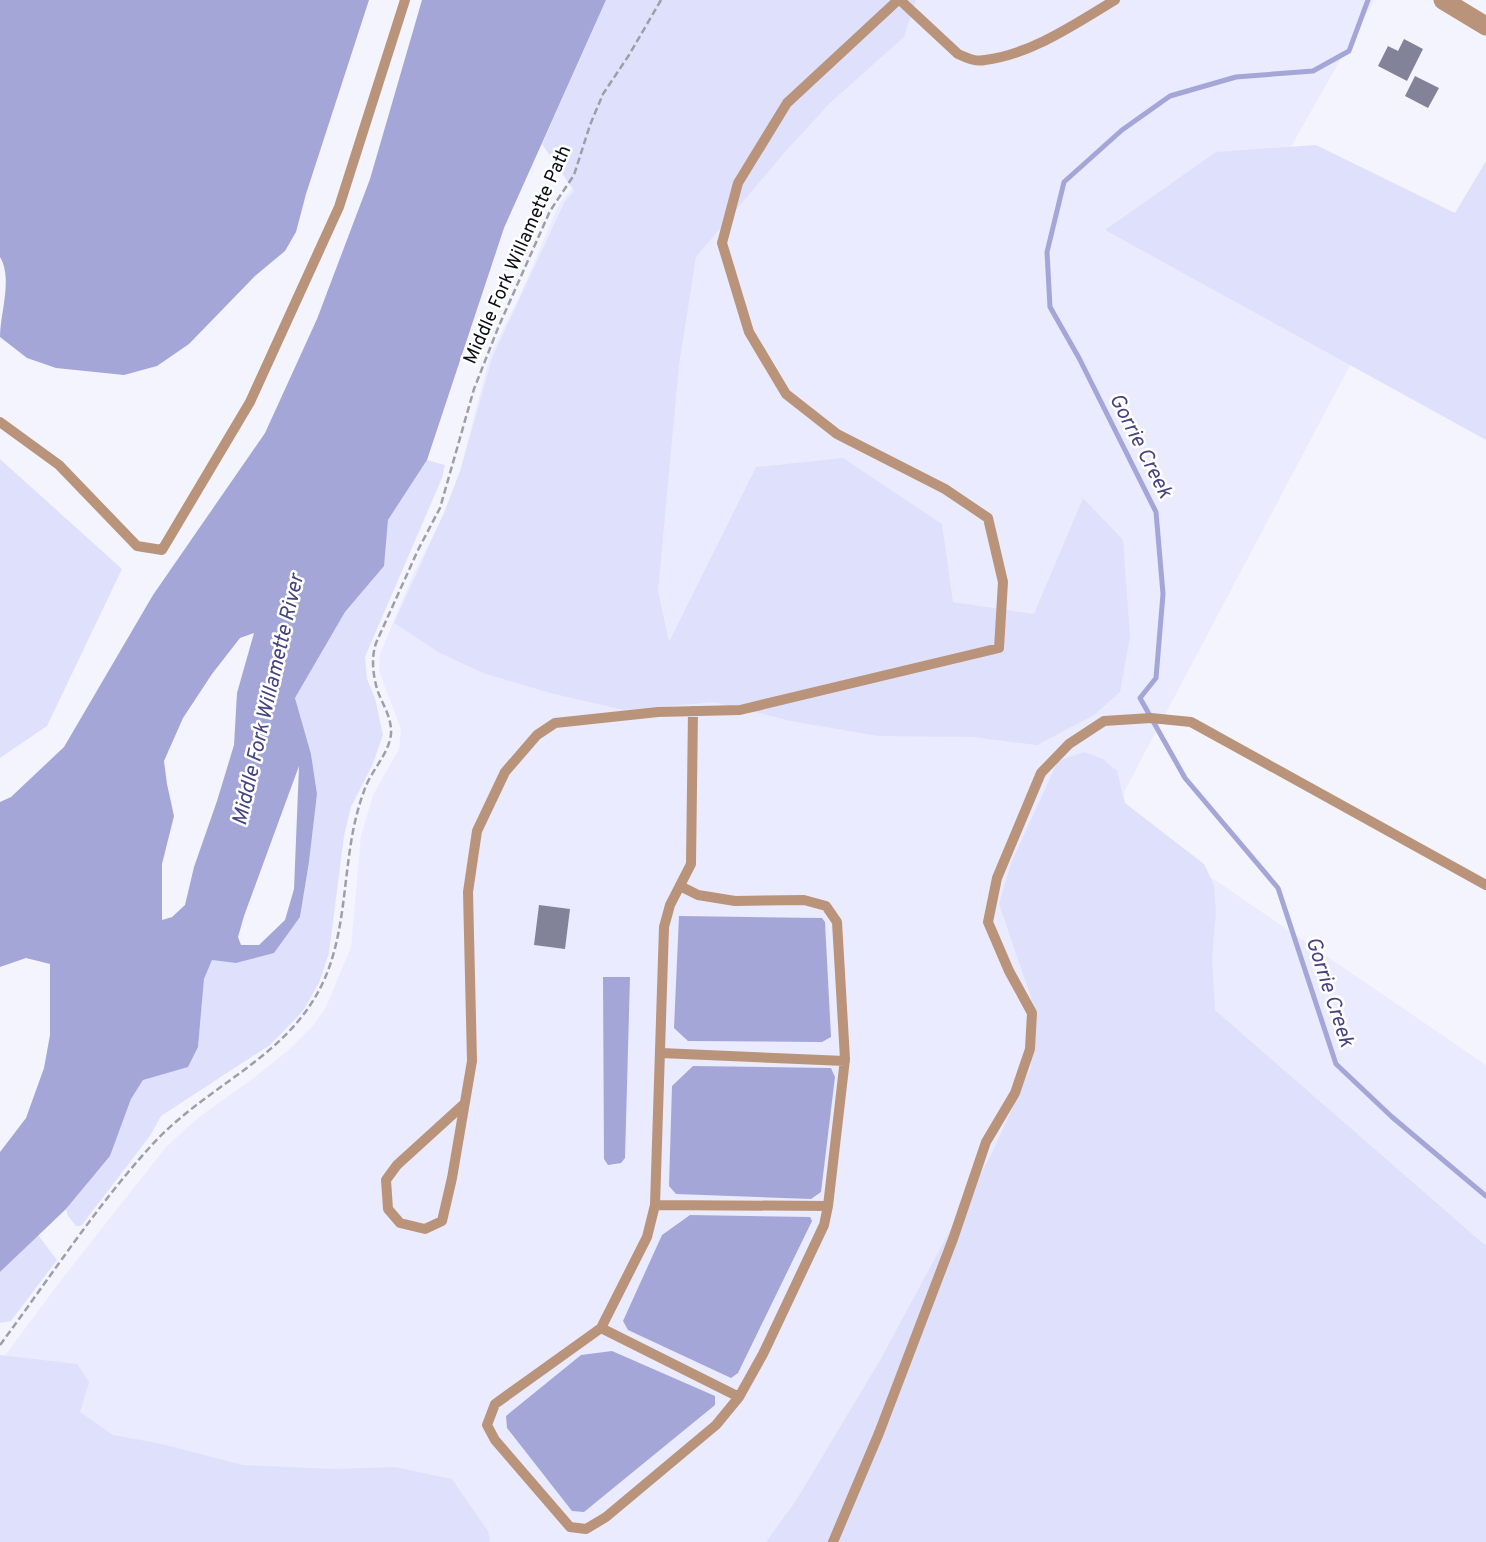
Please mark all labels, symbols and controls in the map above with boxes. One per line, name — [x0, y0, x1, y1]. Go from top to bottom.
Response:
street label: Middle Fork Willamette Path — [459, 142, 577, 368]
water label: Gorrie Creek — [1102, 389, 1178, 503]
water label: Middle Fork Willamette River — [227, 570, 312, 828]
water label: Gorrie Creek — [1299, 934, 1360, 1051]

